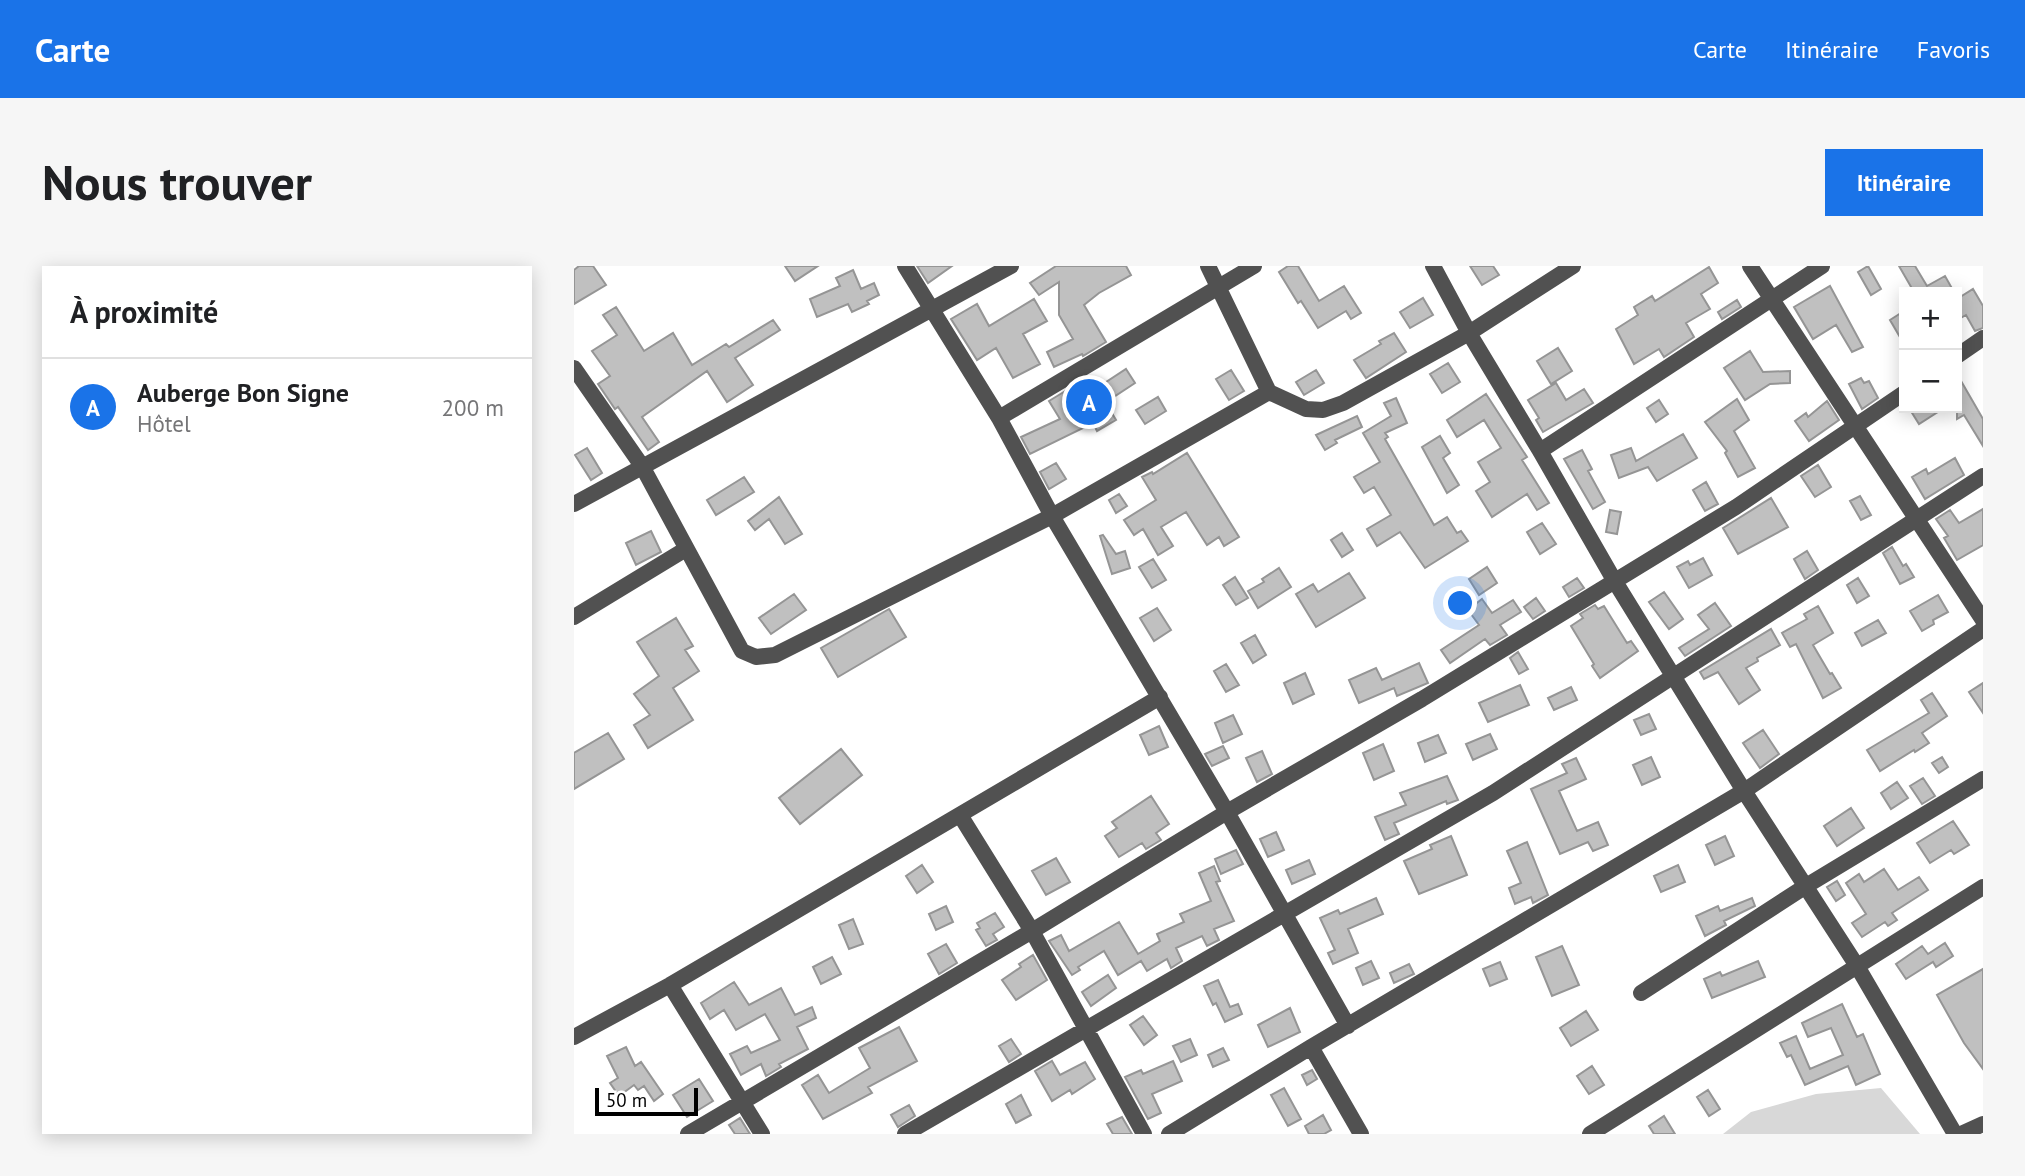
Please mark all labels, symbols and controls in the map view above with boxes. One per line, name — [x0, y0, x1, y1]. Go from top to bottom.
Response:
text: Carte — [35, 28, 110, 71]
text: Carte — [1693, 34, 1747, 65]
text: Itinéraire — [1785, 34, 1879, 65]
text: Favoris — [1917, 34, 1990, 65]
button: Itinéraire — [1825, 149, 1983, 216]
text: Nous trouver — [42, 150, 312, 214]
map controls — [1899, 287, 1962, 413]
button: + — [1899, 287, 1962, 350]
text: À proximité — [70, 292, 218, 331]
button: − — [1899, 350, 1962, 413]
text: Auberge Bon Signe — [137, 376, 349, 409]
pin: A — [1066, 376, 1112, 428]
text: A — [86, 393, 100, 422]
text: 200 m — [442, 393, 504, 422]
text: Hôtel — [137, 409, 191, 438]
your location — [1443, 586, 1477, 620]
scale bar — [595, 1085, 698, 1117]
text: 50 m — [606, 1088, 647, 1112]

